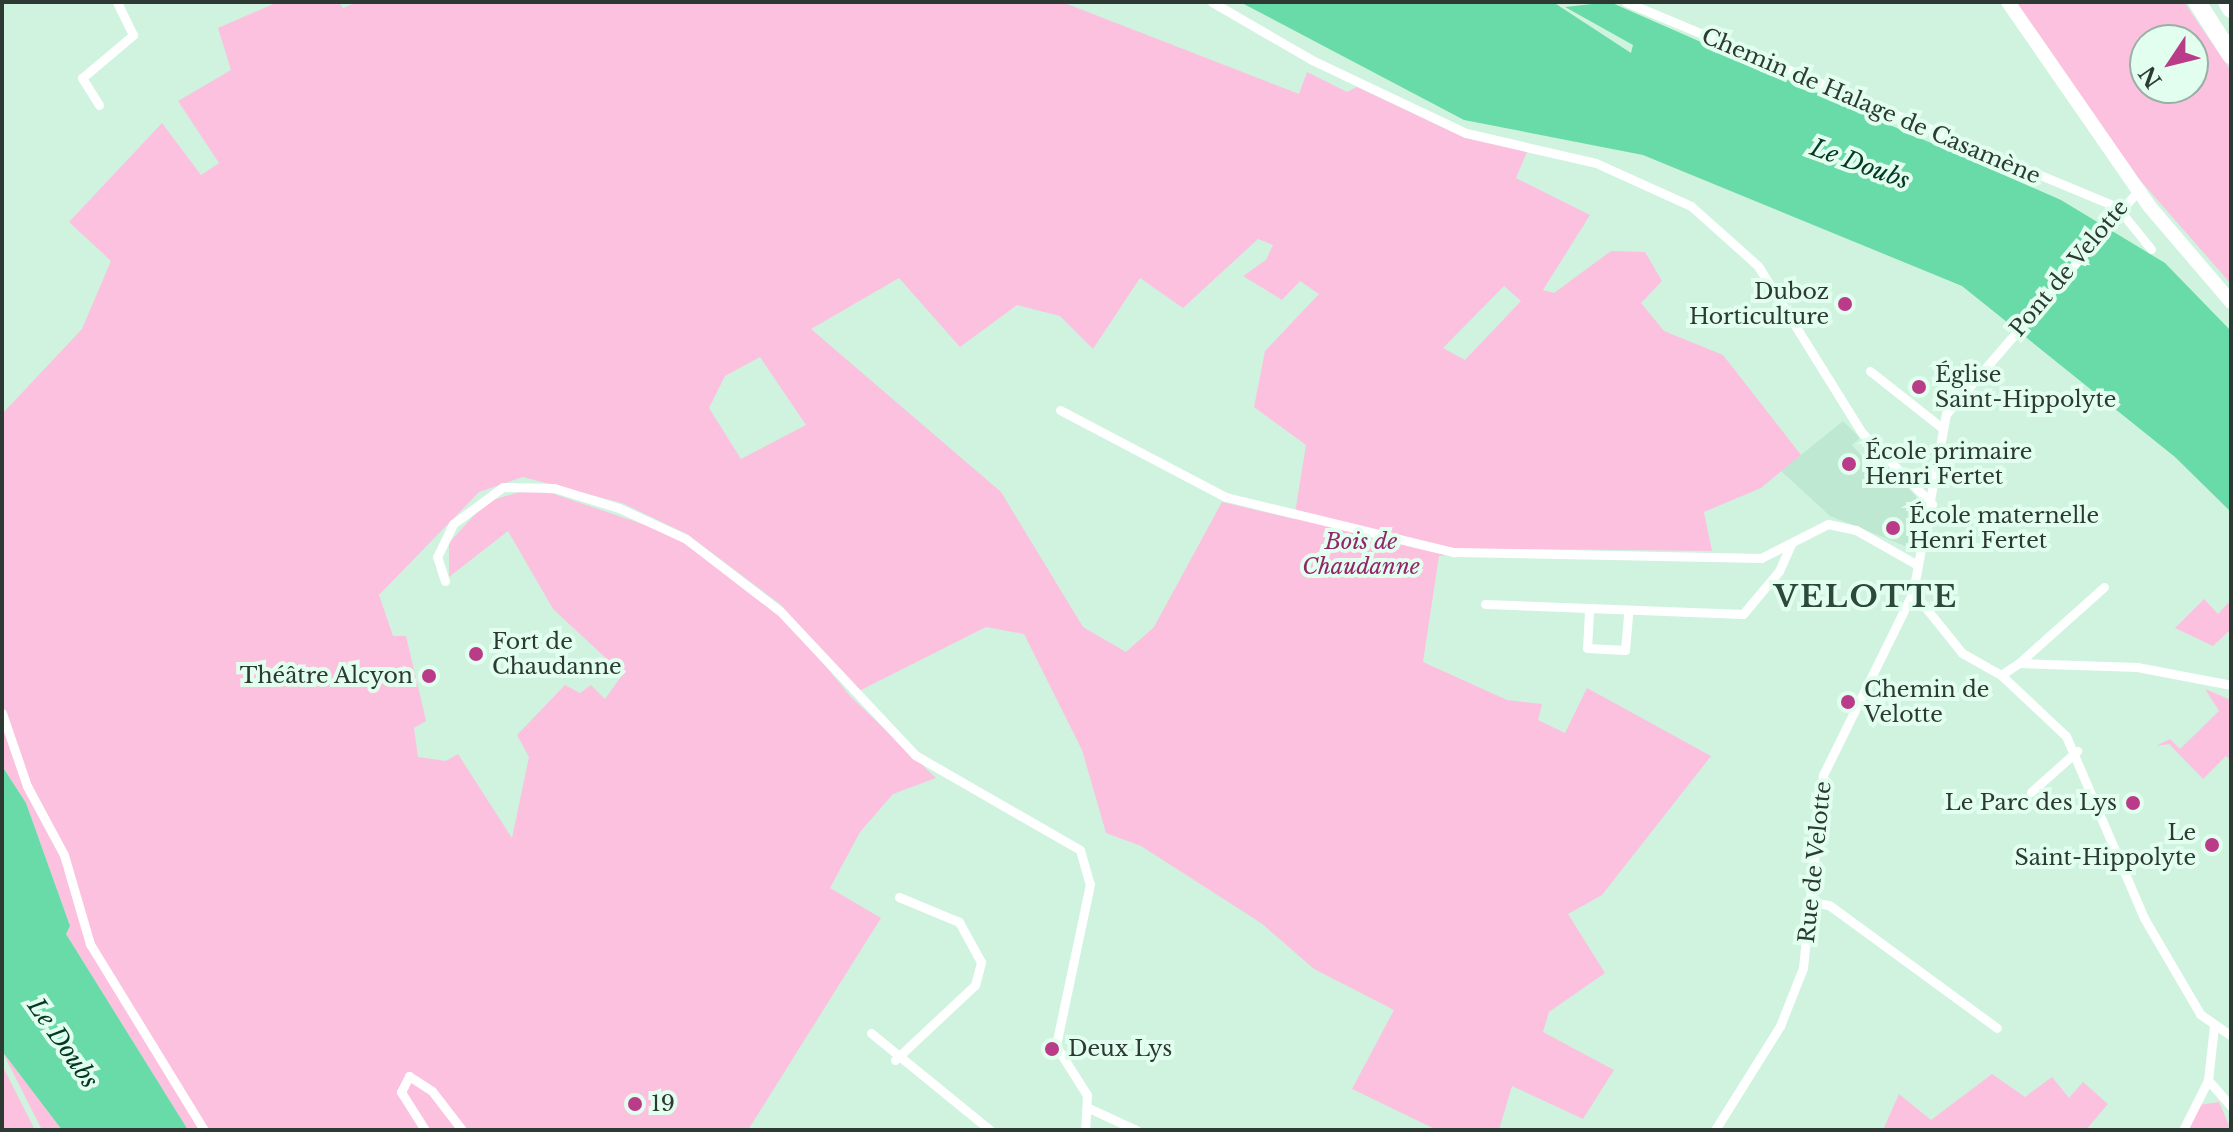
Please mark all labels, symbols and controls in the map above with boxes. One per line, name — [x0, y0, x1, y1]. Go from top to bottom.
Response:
street label: Chemin de Halage de Casamène — [1698, 22, 2044, 190]
north arrow — [2129, 24, 2209, 104]
text: N — [2134, 61, 2168, 93]
water label: Le Doubs — [1807, 133, 1913, 195]
street label: Pont de Velotte — [2004, 194, 2134, 342]
place label: Duboz Horticulture — [1689, 278, 1829, 330]
marker: Duboz Horticulture — [1836, 295, 1854, 313]
place label: Église Saint-Hippolyte — [1935, 361, 2116, 412]
marker: Église Saint-Hippolyte — [1910, 378, 1928, 396]
place label: École primaire Henri Fertet — [1865, 438, 2032, 490]
marker: École primaire Henri Fertet — [1840, 455, 1858, 473]
place label: École maternelle Henri Fertet — [1909, 502, 2099, 554]
marker: École maternelle Henri Fertet — [1884, 519, 1902, 537]
park label: Bois de Chaudanne — [1302, 528, 1420, 580]
district label: VELOTTE — [1774, 579, 1958, 615]
place label: Fort de Chaudanne — [492, 628, 622, 680]
marker: Fort de Chaudanne — [467, 645, 485, 663]
place label: Théâtre Alcyon — [239, 663, 413, 689]
marker: Théâtre Alcyon — [420, 667, 438, 685]
place label: Chemin de Velotte — [1864, 676, 1989, 728]
marker: Chemin de Velotte — [1839, 693, 1857, 711]
street label: Rue de Velotte — [1793, 779, 1837, 945]
place label: Le Parc des Lys — [1945, 790, 2117, 816]
marker: Le Parc des Lys — [2124, 794, 2142, 812]
place label: Le Saint-Hippolyte — [2015, 819, 2196, 870]
marker: Le Saint-Hippolyte — [2203, 836, 2221, 854]
water label: Le Doubs — [22, 993, 104, 1093]
place label: Deux Lys — [1068, 1036, 1173, 1062]
marker: Deux Lys — [1043, 1040, 1061, 1058]
place label: 19 — [651, 1091, 675, 1117]
marker: 19 — [626, 1095, 644, 1113]

